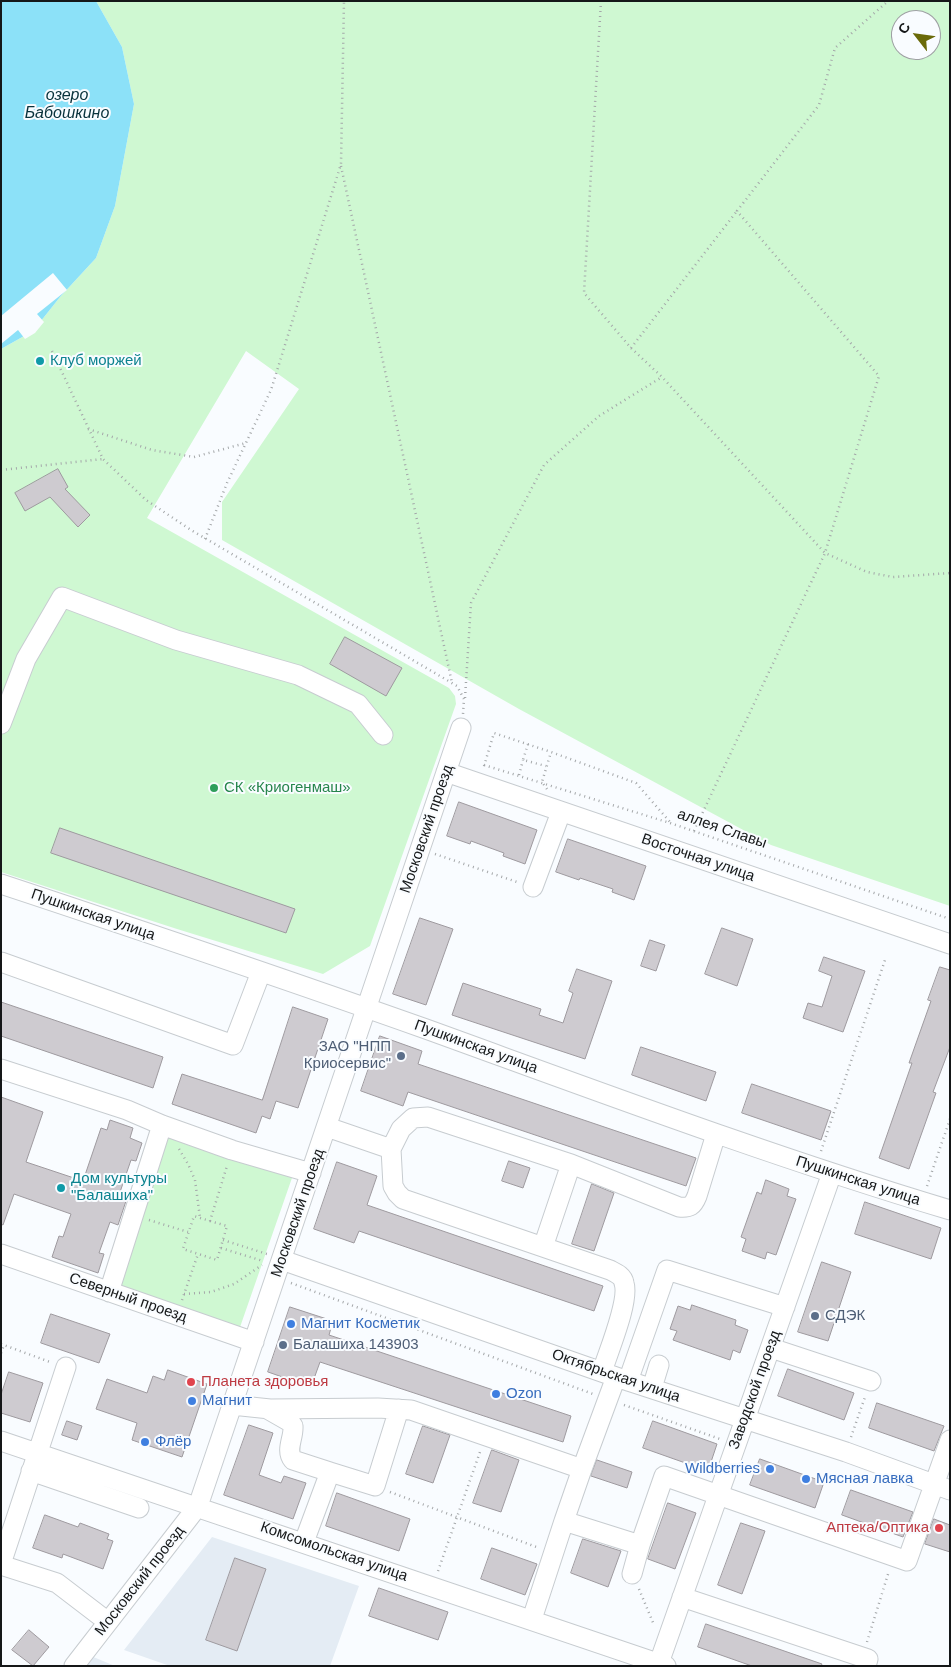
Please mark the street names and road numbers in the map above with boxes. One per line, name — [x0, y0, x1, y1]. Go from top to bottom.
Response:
street label: Московский проезд — [397, 762, 457, 896]
street label: аллея Славы — [675, 805, 769, 853]
street label: Восточная улица — [639, 830, 757, 886]
street label: Пушкинская улица — [29, 885, 157, 945]
street label: Пушкинская улица — [412, 1016, 540, 1078]
street label: Московский проезд — [268, 1146, 328, 1280]
street label: Пушкинская улица — [793, 1152, 923, 1210]
street label: Северный проезд — [67, 1269, 189, 1327]
street label: Заводской проезд — [725, 1328, 785, 1452]
street label: Октябрьская улица — [550, 1346, 682, 1406]
street label: Комсомольская улица — [258, 1518, 410, 1586]
street label: Московский проезд — [92, 1522, 188, 1640]

